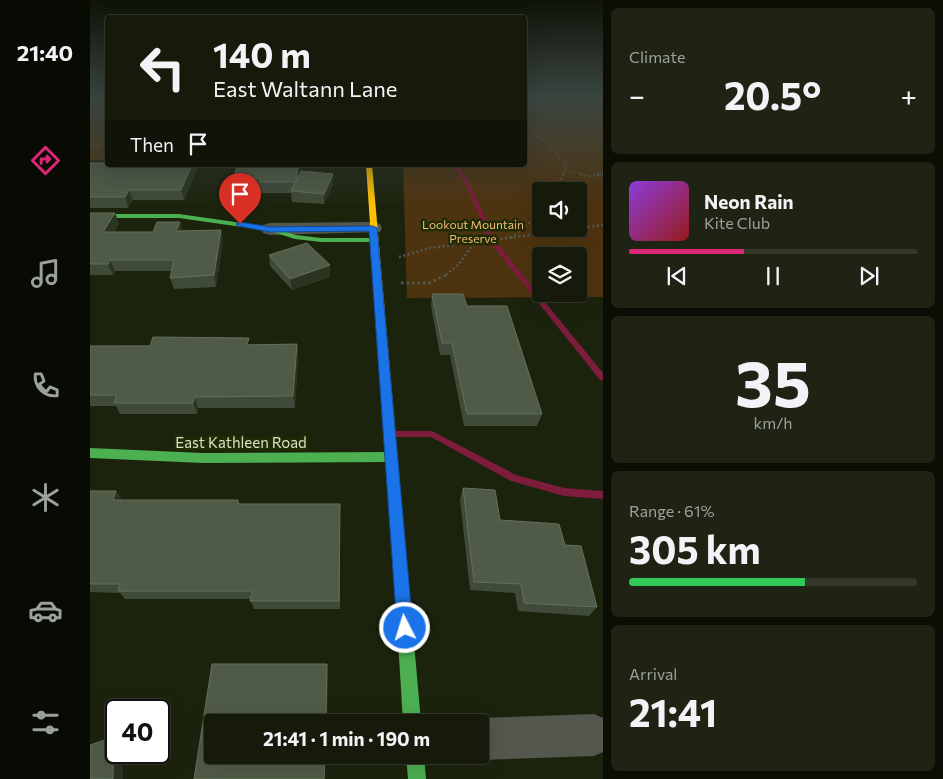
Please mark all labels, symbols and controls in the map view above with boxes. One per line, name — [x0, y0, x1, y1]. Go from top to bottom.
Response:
text: 140 m — [213, 32, 311, 75]
icon: left — [130, 35, 195, 100]
text: 21:40 — [17, 39, 73, 66]
text: Climate — [629, 47, 685, 66]
text: 20.5° — [724, 71, 821, 118]
text: East Waltann Lane — [213, 75, 397, 102]
text: − — [629, 78, 645, 112]
text: + — [901, 78, 917, 112]
icon: arrive — [184, 130, 212, 158]
text: Then — [130, 133, 174, 156]
icon: directions — [28, 143, 63, 178]
pin — [219, 173, 261, 224]
icon: arrive — [226, 180, 254, 208]
map controls — [532, 182, 587, 302]
button: sound — [532, 182, 587, 237]
text: Neon Rain — [704, 190, 794, 213]
text: Kite Club — [704, 213, 770, 232]
park label: Lookout Mountain Preserve — [422, 217, 524, 245]
button: layers — [532, 247, 587, 302]
icon: music — [28, 256, 63, 291]
icon: previous — [663, 262, 691, 290]
icon: pause — [759, 262, 787, 290]
icon: next — [855, 262, 883, 290]
text: 35 — [735, 341, 811, 420]
icon: phone — [28, 368, 63, 403]
text: km/h — [754, 413, 792, 432]
street label: East Kathleen Road — [175, 433, 307, 451]
icon: climate — [28, 480, 63, 515]
text: Range · 61% — [629, 501, 715, 520]
text: 305 km — [629, 525, 761, 572]
icon: car — [28, 593, 63, 628]
position arrow — [378, 601, 430, 653]
text: Arrival — [629, 664, 677, 683]
text: 21:41 — [629, 688, 717, 735]
speed limit sign: 40 — [105, 699, 170, 764]
icon: filters — [28, 705, 63, 740]
text: 21:41 · 1 min · 190 m — [263, 727, 430, 750]

